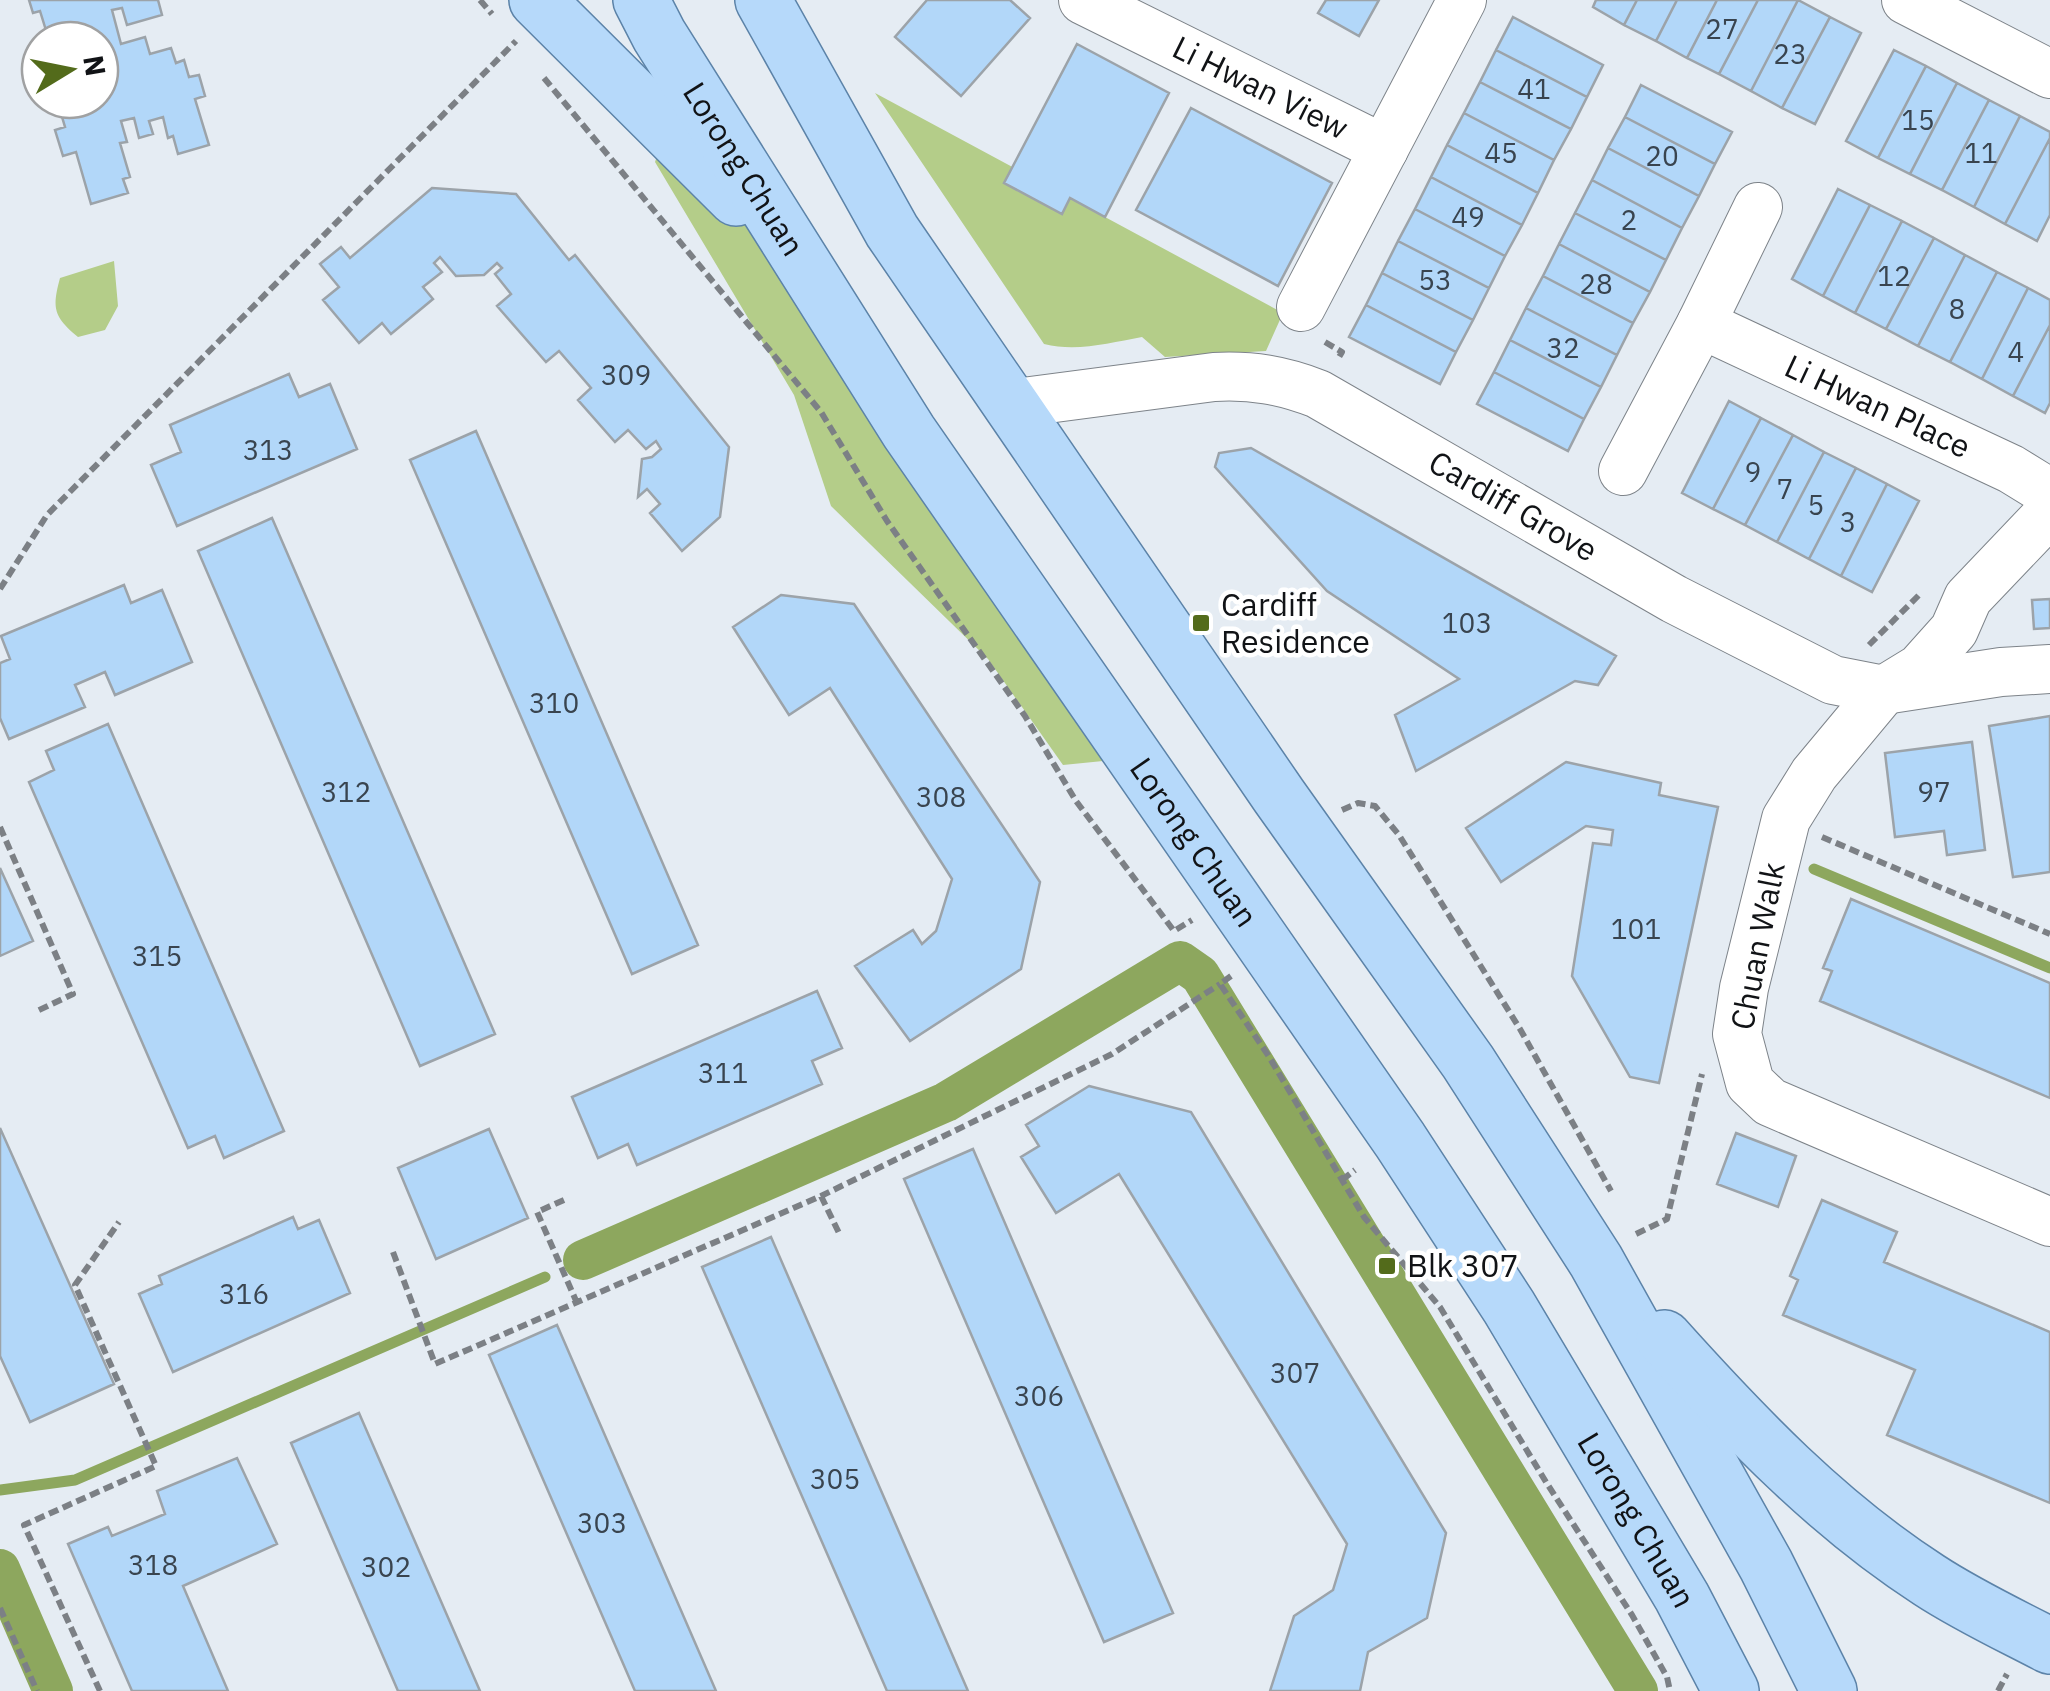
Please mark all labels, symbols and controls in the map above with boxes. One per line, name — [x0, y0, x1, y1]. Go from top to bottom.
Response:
house number: 27 — [1705, 10, 1739, 47]
north arrow — [20, 20, 120, 120]
street label: Li Hwan View — [1166, 26, 1356, 148]
house number: 23 — [1773, 35, 1807, 72]
text: N — [75, 52, 115, 79]
house number: 41 — [1517, 70, 1551, 107]
street label: Lorong Chuan — [674, 74, 815, 263]
house number: 15 — [1901, 101, 1935, 138]
house number: 45 — [1484, 134, 1518, 171]
house number: 11 — [1964, 134, 1998, 171]
house number: 20 — [1645, 137, 1679, 174]
house number: 49 — [1451, 198, 1485, 235]
house number: 2 — [1621, 201, 1637, 238]
house number: 12 — [1877, 257, 1911, 294]
house number: 53 — [1418, 261, 1452, 298]
house number: 28 — [1579, 265, 1613, 302]
house number: 8 — [1949, 290, 1965, 327]
house number: 32 — [1546, 329, 1580, 366]
house number: 4 — [2008, 333, 2024, 370]
street label: Li Hwan Place — [1779, 344, 1978, 467]
house number: 309 — [601, 356, 651, 393]
house number: 313 — [243, 431, 293, 468]
street label: Cardiff Grove — [1422, 440, 1605, 571]
house number: 9 — [1745, 453, 1761, 490]
house number: 7 — [1777, 470, 1793, 507]
house number: 5 — [1808, 486, 1824, 523]
house number: 3 — [1840, 503, 1856, 540]
place label: Cardiff Residence — [1221, 583, 1370, 662]
house number: 103 — [1442, 604, 1492, 641]
marker: Cardiff Residence — [1190, 612, 1212, 634]
house number: 310 — [529, 684, 579, 721]
street label: Lorong Chuan — [1121, 749, 1268, 935]
house number: 312 — [321, 773, 371, 810]
house number: 97 — [1917, 773, 1951, 810]
house number: 308 — [916, 778, 966, 815]
street label: Chuan Walk — [1720, 858, 1794, 1033]
house number: 101 — [1611, 910, 1661, 947]
house number: 315 — [132, 937, 182, 974]
house number: 311 — [698, 1054, 748, 1091]
place label: Blk 307 — [1407, 1244, 1519, 1286]
marker: Blk 307 — [1376, 1255, 1398, 1277]
house number: 316 — [219, 1275, 269, 1312]
house number: 307 — [1270, 1354, 1320, 1391]
house number: 306 — [1014, 1377, 1064, 1414]
street label: Lorong Chuan — [1569, 1424, 1706, 1615]
house number: 305 — [810, 1460, 860, 1497]
house number: 303 — [577, 1504, 627, 1541]
house number: 318 — [128, 1546, 178, 1583]
house number: 302 — [361, 1548, 411, 1585]

